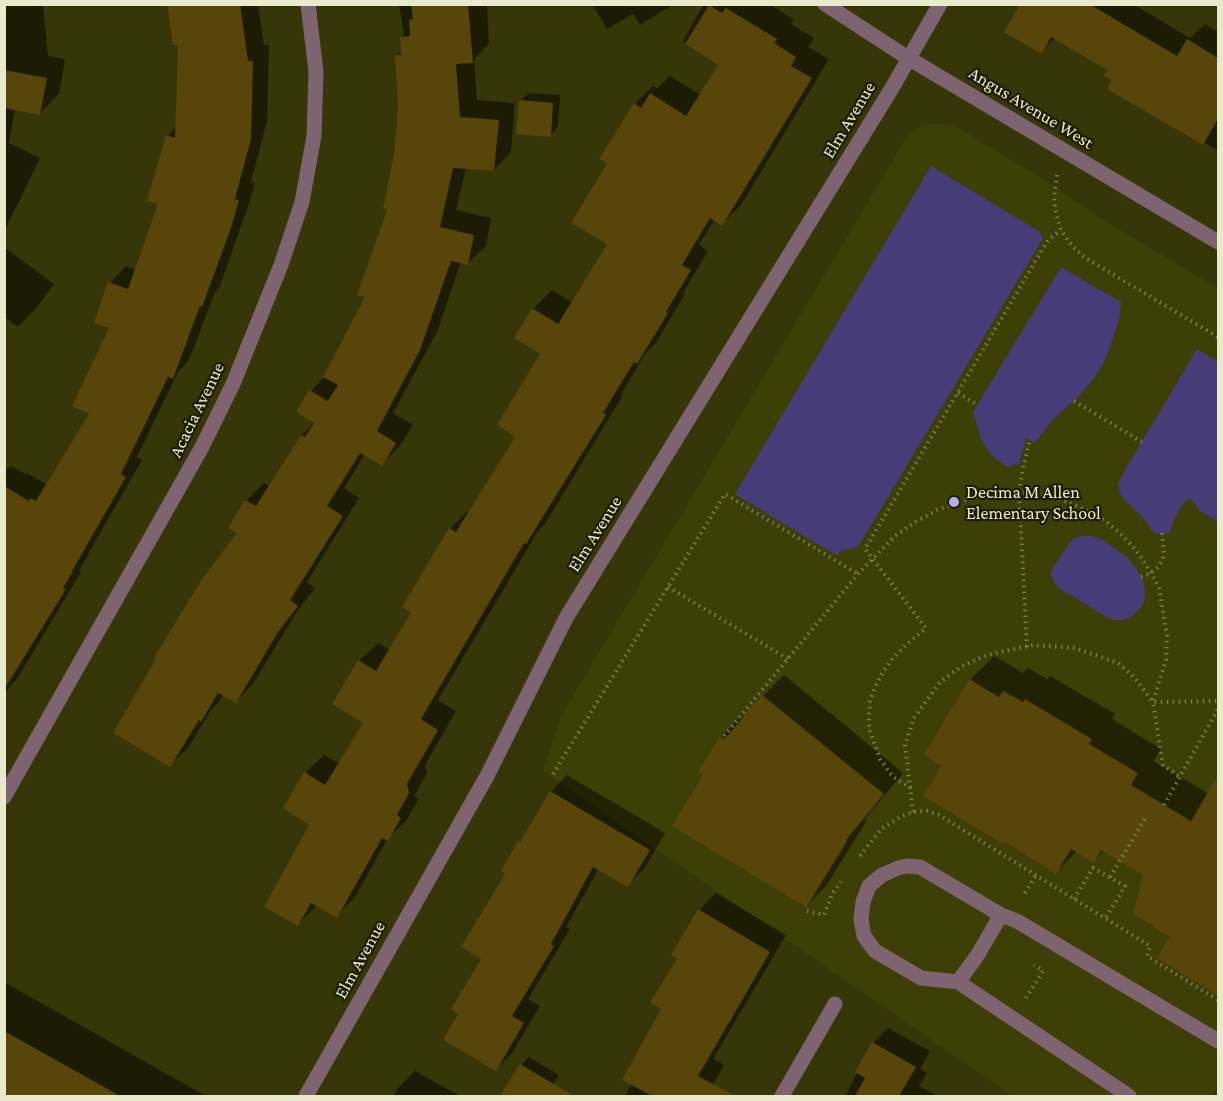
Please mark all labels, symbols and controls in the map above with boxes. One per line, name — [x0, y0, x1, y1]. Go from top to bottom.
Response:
street label: Angus Avenue West — [965, 62, 1097, 154]
street label: Elm Avenue — [818, 78, 880, 162]
street label: Acacia Avenue — [165, 359, 229, 461]
place label: Decima M Allen Elementary School — [966, 481, 1101, 524]
street label: Elm Avenue — [563, 492, 627, 576]
marker: Decima M Allen Elementary School — [947, 495, 961, 509]
street label: Elm Avenue — [330, 917, 390, 1003]

